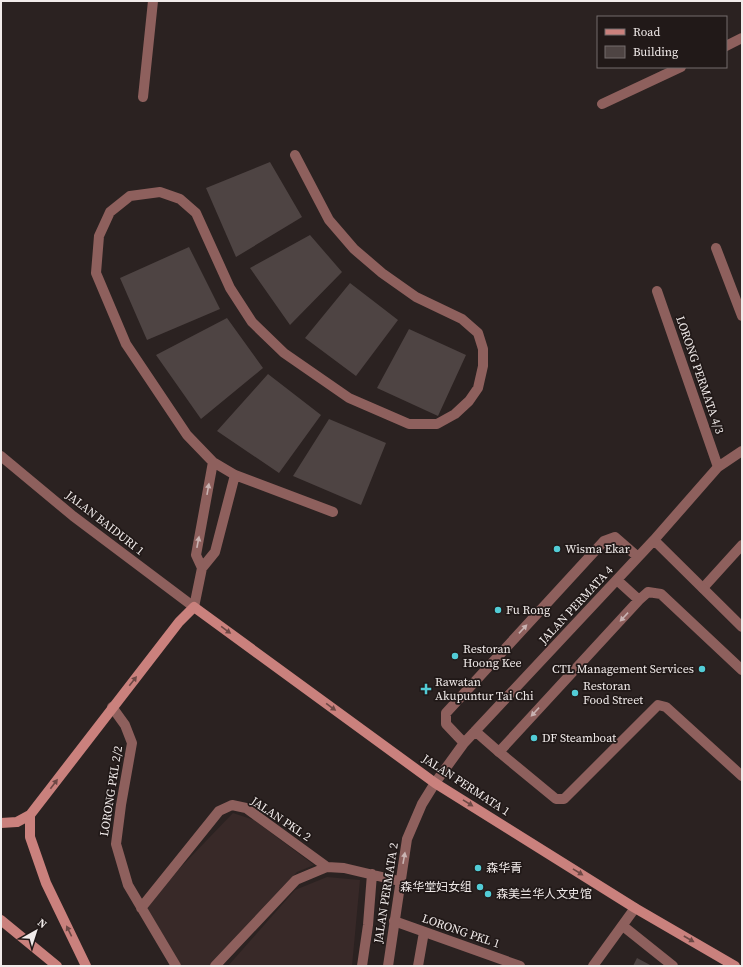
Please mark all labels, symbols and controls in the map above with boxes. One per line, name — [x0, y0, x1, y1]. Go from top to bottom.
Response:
legend — [597, 16, 727, 68]
text: Road — [633, 24, 660, 40]
text: Building — [633, 44, 678, 60]
street label: LORONG PERMATA 4/3 — [672, 314, 728, 436]
one-way arrow — [205, 483, 211, 495]
street label: JALAN BAIDURI 1 — [62, 487, 148, 559]
one-way arrow — [195, 536, 201, 549]
place label: Wisma Ekar — [565, 541, 630, 557]
marker: Wisma Ekar — [552, 544, 562, 554]
street label: JALAN PERMATA 4 — [535, 562, 617, 648]
place label: Fu Rong — [506, 602, 550, 618]
marker: Fu Rong — [493, 605, 503, 615]
one-way arrow — [619, 612, 628, 622]
one-way arrow — [518, 624, 527, 634]
one-way arrow — [220, 626, 231, 634]
place label: Restoran Hoong Kee — [463, 641, 522, 671]
marker: Restoran Hoong Kee — [450, 651, 460, 661]
place label: CTL Management Services — [552, 661, 694, 677]
marker: CTL Management Services — [697, 664, 707, 674]
place label: Rawatan Akupuntur Tai Chi — [435, 674, 534, 704]
one-way arrow — [129, 676, 137, 687]
place label: Restoran Food Street — [583, 678, 643, 708]
marker: Rawatan Akupuntur Tai Chi — [420, 683, 432, 695]
marker: Restoran Food Street — [570, 688, 580, 698]
one-way arrow — [325, 702, 336, 711]
one-way arrow — [531, 707, 540, 718]
place label: DF Steamboat — [542, 730, 616, 746]
marker: DF Steamboat — [529, 733, 539, 743]
street label: LORONG PKL 2/2 — [96, 745, 126, 837]
street label: JALAN PERMATA 1 — [418, 750, 513, 819]
one-way arrow — [49, 779, 57, 789]
street label: JALAN PKL 2 — [247, 792, 314, 845]
one-way arrow — [462, 800, 474, 807]
street label: JALAN PERMATA 2 — [370, 842, 402, 945]
one-way arrow — [401, 852, 407, 864]
place label: 森华青 — [486, 860, 522, 876]
marker: 森华青 — [473, 863, 483, 873]
one-way arrow — [573, 868, 583, 876]
place label: 森华堂妇女组 — [400, 879, 472, 895]
marker: 森华堂妇女组 — [475, 882, 485, 892]
place label: 森美兰华人文史馆 — [496, 886, 592, 902]
marker: 森美兰华人文史馆 — [483, 889, 493, 899]
street label: LORONG PKL 1 — [420, 910, 502, 952]
north arrow — [16, 911, 56, 951]
text: N — [34, 915, 50, 932]
one-way arrow — [66, 925, 72, 937]
one-way arrow — [683, 936, 695, 943]

